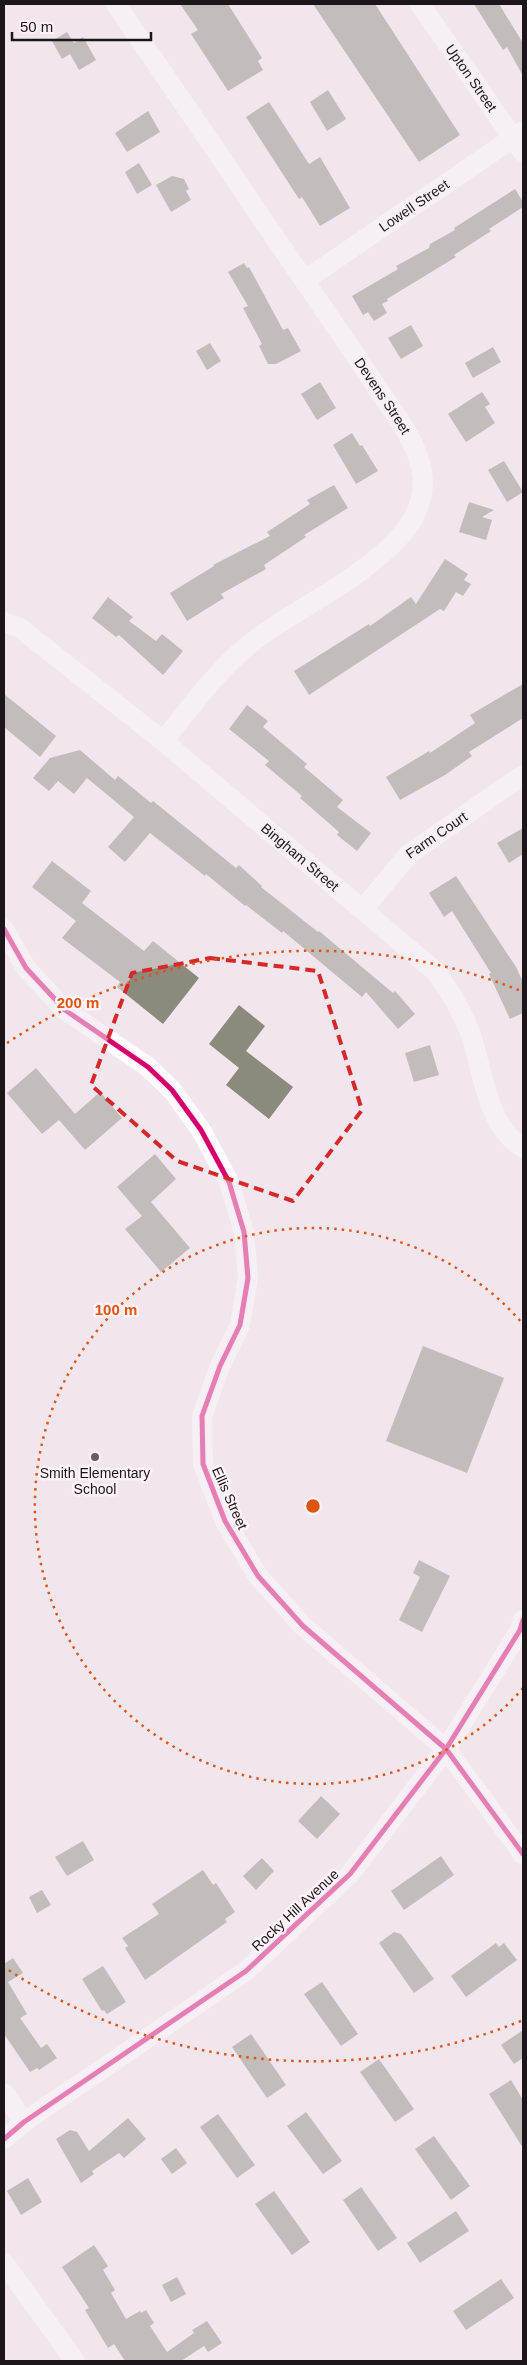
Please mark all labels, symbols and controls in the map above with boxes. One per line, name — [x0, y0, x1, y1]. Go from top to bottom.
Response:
scale bar — [12, 10, 151, 42]
text: 50 m — [20, 18, 53, 35]
street label: Upton Street — [442, 41, 501, 115]
street label: Lowell Street — [376, 176, 452, 235]
street label: Devens Street — [351, 355, 414, 437]
street label: Farm Court — [403, 808, 470, 862]
street label: Bingham Street — [258, 820, 342, 894]
text: 200 m — [57, 994, 99, 1011]
text: 100 m — [95, 1301, 137, 1318]
marker: Smith Elementary School — [89, 1451, 101, 1463]
street label: Ellis Street — [209, 1464, 251, 1532]
place label: Smith Elementary School — [40, 1465, 150, 1497]
centre of rings — [304, 1497, 322, 1515]
street label: Rocky Hill Avenue — [248, 1866, 342, 1954]

